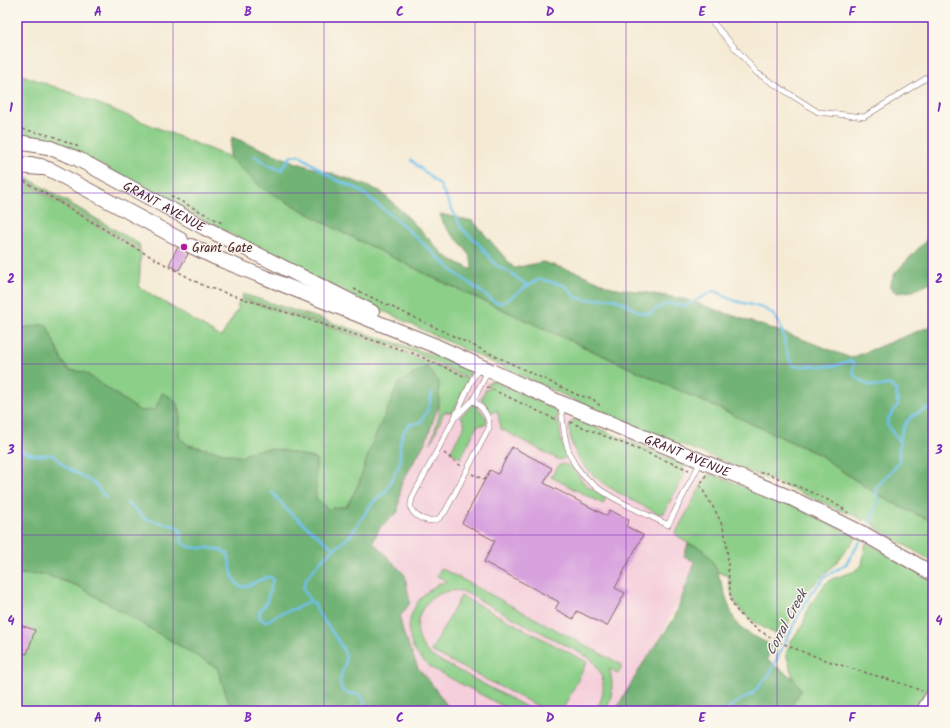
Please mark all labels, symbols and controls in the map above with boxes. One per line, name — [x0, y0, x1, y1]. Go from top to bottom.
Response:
text: A — [94, 2, 102, 23]
text: B — [244, 2, 252, 23]
text: C — [396, 2, 404, 23]
text: D — [546, 2, 555, 23]
text: E — [698, 2, 706, 23]
text: F — [848, 2, 856, 23]
text: 1 — [9, 98, 13, 119]
text: 1 — [937, 98, 941, 119]
street label: GRANT AVENUE — [119, 176, 209, 238]
place label: Grant Gate — [192, 238, 253, 259]
marker: Grant Gate — [179, 242, 189, 252]
text: 2 — [7, 269, 15, 290]
text: 2 — [935, 269, 943, 290]
street label: GRANT AVENUE — [641, 430, 733, 484]
text: 3 — [6, 440, 15, 461]
text: 3 — [934, 440, 943, 461]
water label: Corral Creek — [760, 583, 815, 659]
text: 4 — [7, 611, 15, 632]
text: 4 — [935, 611, 943, 632]
text: A — [94, 708, 102, 728]
text: B — [244, 708, 252, 728]
text: C — [396, 708, 404, 728]
text: D — [546, 708, 555, 728]
text: E — [698, 708, 706, 728]
text: F — [848, 708, 856, 728]

